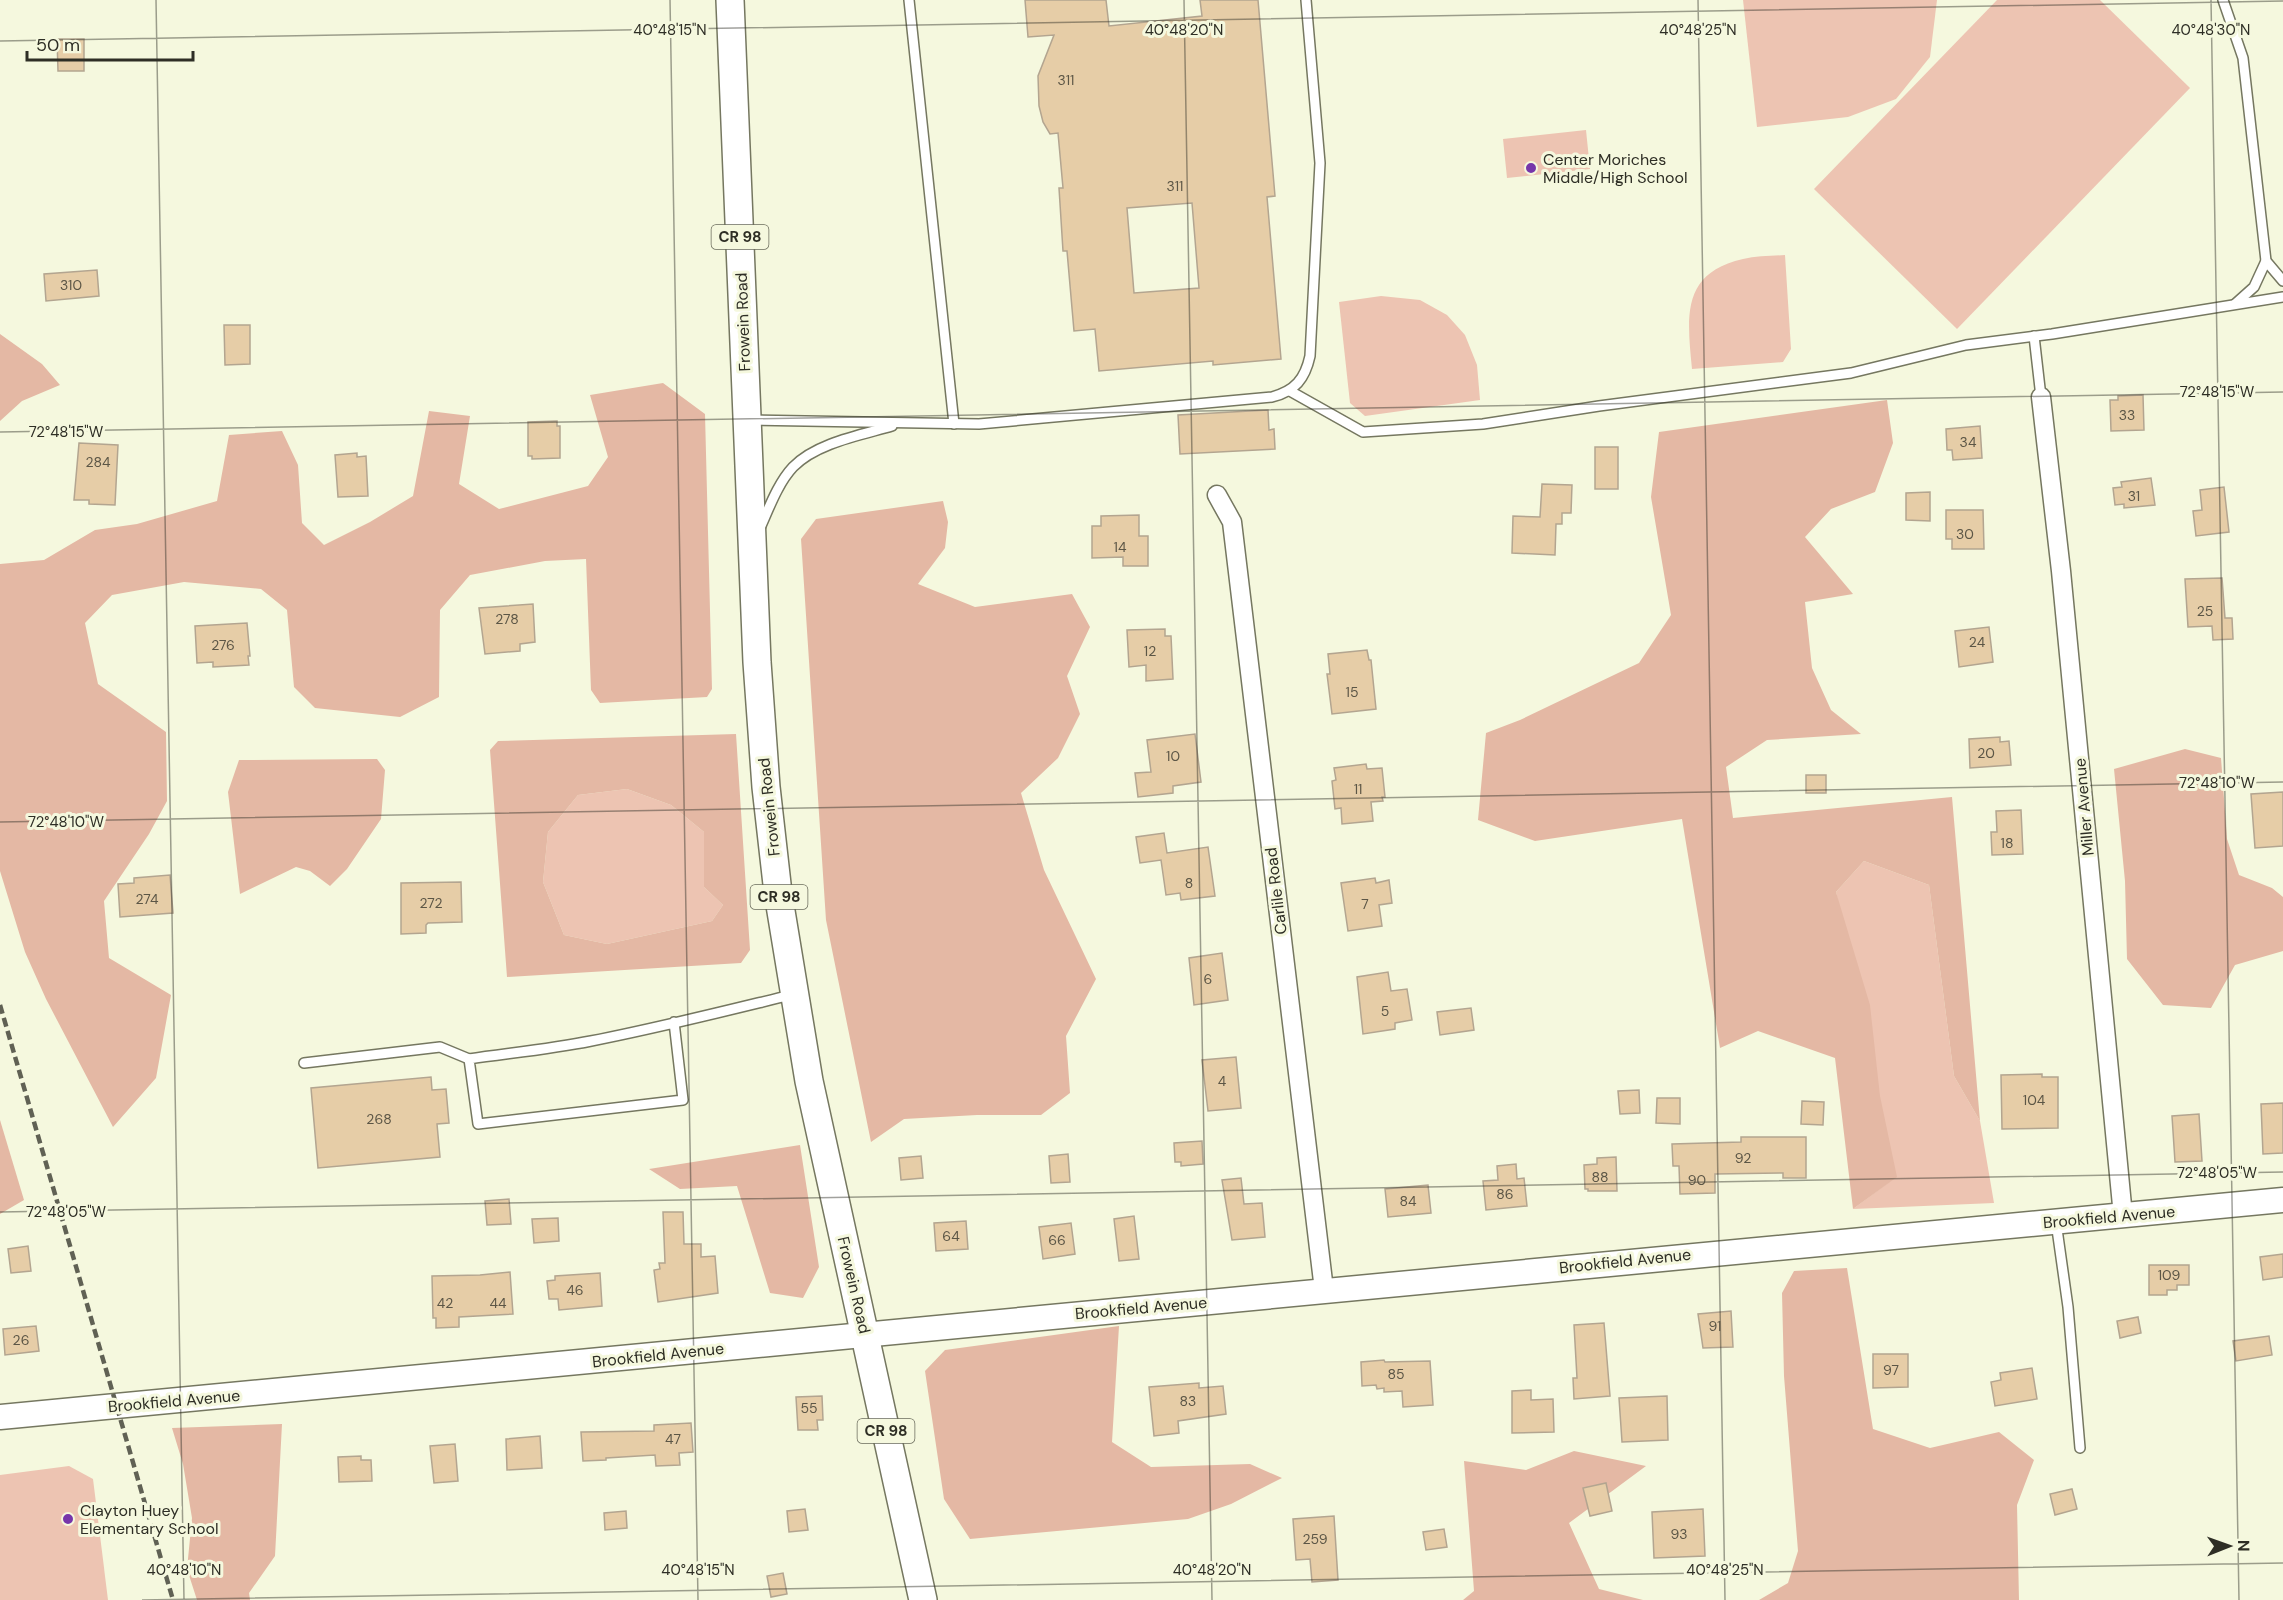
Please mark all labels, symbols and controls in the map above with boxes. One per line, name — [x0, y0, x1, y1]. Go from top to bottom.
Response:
text: 40°48'15"N — [633, 20, 707, 40]
text: 40°48'20"N — [1145, 20, 1223, 40]
text: 40°48'25"N — [1659, 20, 1737, 40]
text: 40°48'30"N — [2172, 20, 2250, 40]
scale bar — [27, 24, 194, 62]
text: 50 m — [36, 33, 80, 57]
house number: 311 — [1058, 71, 1074, 89]
place label: Center Moriches Middle/High School — [1543, 149, 1688, 188]
marker: Center Moriches Middle/High School — [1524, 161, 1538, 175]
house number: 311 — [1167, 177, 1183, 195]
road number: CR 98 — [712, 225, 768, 249]
street label: Frowein Road — [731, 272, 755, 372]
house number: 310 — [60, 276, 82, 294]
text: 72°48'15"W — [2180, 382, 2255, 402]
house number: 33 — [2119, 406, 2135, 424]
text: 72°48'15"W — [29, 422, 104, 442]
house number: 34 — [1960, 433, 1977, 451]
house number: 284 — [86, 453, 111, 471]
house number: 31 — [2128, 487, 2140, 505]
house number: 30 — [1956, 525, 1974, 543]
house number: 14 — [1114, 538, 1127, 556]
house number: 25 — [2197, 602, 2213, 620]
house number: 278 — [495, 610, 519, 628]
house number: 24 — [1969, 633, 1986, 651]
house number: 276 — [211, 636, 235, 654]
house number: 12 — [1144, 642, 1156, 660]
house number: 15 — [1346, 683, 1358, 701]
house number: 20 — [1977, 744, 1995, 762]
house number: 10 — [1166, 747, 1180, 765]
street label: Frowein Road — [753, 757, 785, 857]
street label: Miller Avenue — [2069, 757, 2099, 857]
text: 72°48'10"W — [2179, 773, 2255, 793]
house number: 11 — [1354, 780, 1362, 798]
text: 72°48'10"W — [28, 812, 104, 832]
house number: 18 — [2001, 834, 2013, 852]
street label: Carlile Road — [1260, 846, 1292, 936]
house number: 8 — [1185, 874, 1193, 892]
road number: CR 98 — [750, 885, 808, 909]
house number: 274 — [136, 890, 159, 908]
house number: 272 — [419, 894, 443, 912]
house number: 7 — [1361, 895, 1369, 913]
house number: 6 — [1204, 970, 1212, 988]
house number: 5 — [1381, 1002, 1389, 1020]
house number: 4 — [1218, 1072, 1227, 1090]
house number: 104 — [2023, 1091, 2046, 1109]
house number: 268 — [366, 1110, 392, 1128]
house number: 92 — [1735, 1149, 1751, 1167]
text: 72°48'05"W — [2177, 1163, 2258, 1183]
house number: 88 — [1591, 1168, 1609, 1186]
house number: 90 — [1688, 1171, 1706, 1189]
house number: 86 — [1496, 1185, 1514, 1203]
house number: 84 — [1399, 1192, 1417, 1210]
street label: Brookfield Avenue — [2042, 1201, 2176, 1233]
text: 72°48'05"W — [26, 1202, 107, 1222]
house number: 64 — [942, 1227, 960, 1245]
house number: 66 — [1048, 1231, 1066, 1249]
street label: Frowein Road — [833, 1234, 875, 1336]
street label: Brookfield Avenue — [1558, 1244, 1692, 1278]
house number: 109 — [2158, 1266, 2181, 1284]
house number: 46 — [566, 1281, 584, 1299]
street label: Brookfield Avenue — [1074, 1292, 1208, 1324]
house number: 42 — [437, 1294, 453, 1312]
house number: 44 — [490, 1294, 507, 1312]
house number: 91 — [1709, 1317, 1721, 1335]
house number: 26 — [13, 1331, 29, 1349]
street label: Brookfield Avenue — [591, 1338, 725, 1372]
house number: 97 — [1883, 1361, 1899, 1379]
house number: 85 — [1387, 1365, 1405, 1383]
street label: Brookfield Avenue — [107, 1385, 241, 1417]
house number: 83 — [1180, 1392, 1196, 1410]
house number: 55 — [800, 1399, 818, 1417]
road number: CR 98 — [858, 1419, 914, 1443]
house number: 47 — [665, 1430, 681, 1448]
place label: Clayton Huey Elementary School — [80, 1500, 218, 1539]
marker: Clayton Huey Elementary School — [61, 1512, 75, 1526]
north arrow — [2199, 1516, 2259, 1576]
house number: 93 — [1671, 1525, 1687, 1543]
house number: 259 — [1303, 1530, 1328, 1548]
text: N — [2233, 1540, 2254, 1552]
text: 40°48'10"N — [147, 1560, 221, 1580]
text: 40°48'15"N — [661, 1560, 735, 1580]
text: 40°48'20"N — [1173, 1560, 1251, 1580]
text: 40°48'25"N — [1686, 1560, 1764, 1580]

